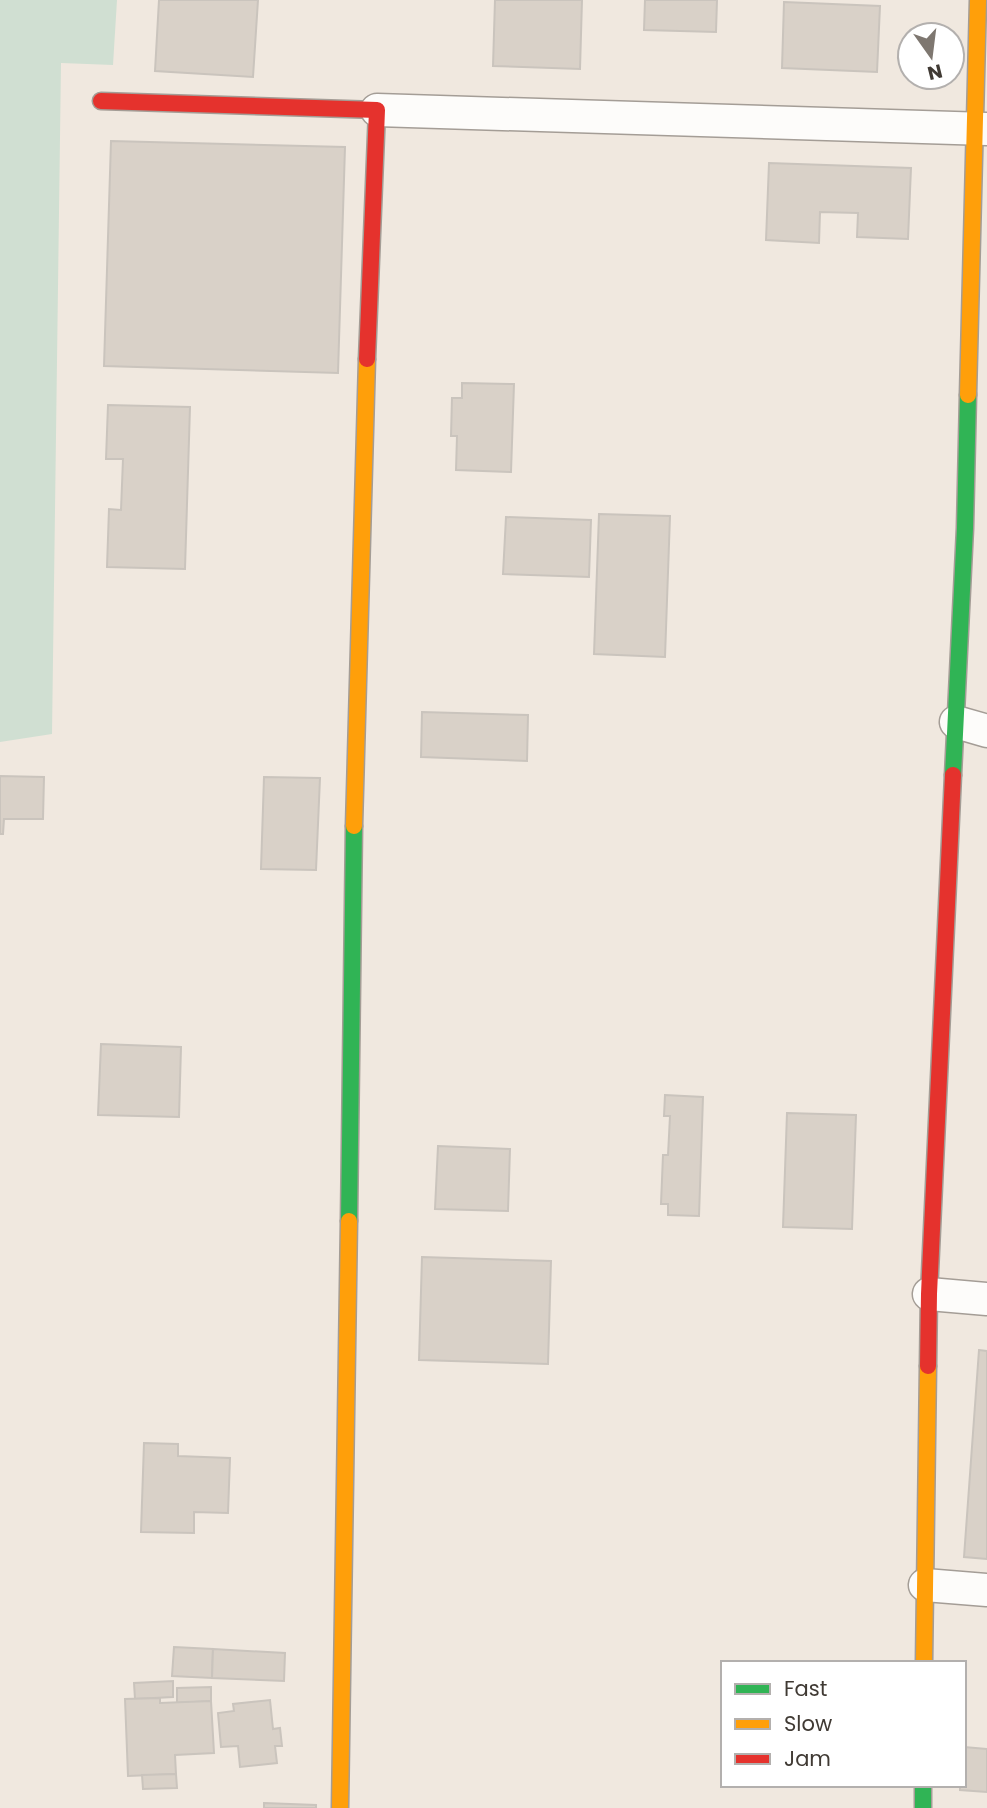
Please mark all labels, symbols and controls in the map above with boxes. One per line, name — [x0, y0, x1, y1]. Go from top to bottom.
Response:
north arrow — [896, 21, 966, 91]
text: N — [925, 57, 945, 87]
legend — [721, 1661, 966, 1787]
text: Fast — [784, 1674, 827, 1703]
text: Slow — [784, 1709, 832, 1738]
text: Jam — [784, 1744, 831, 1773]

